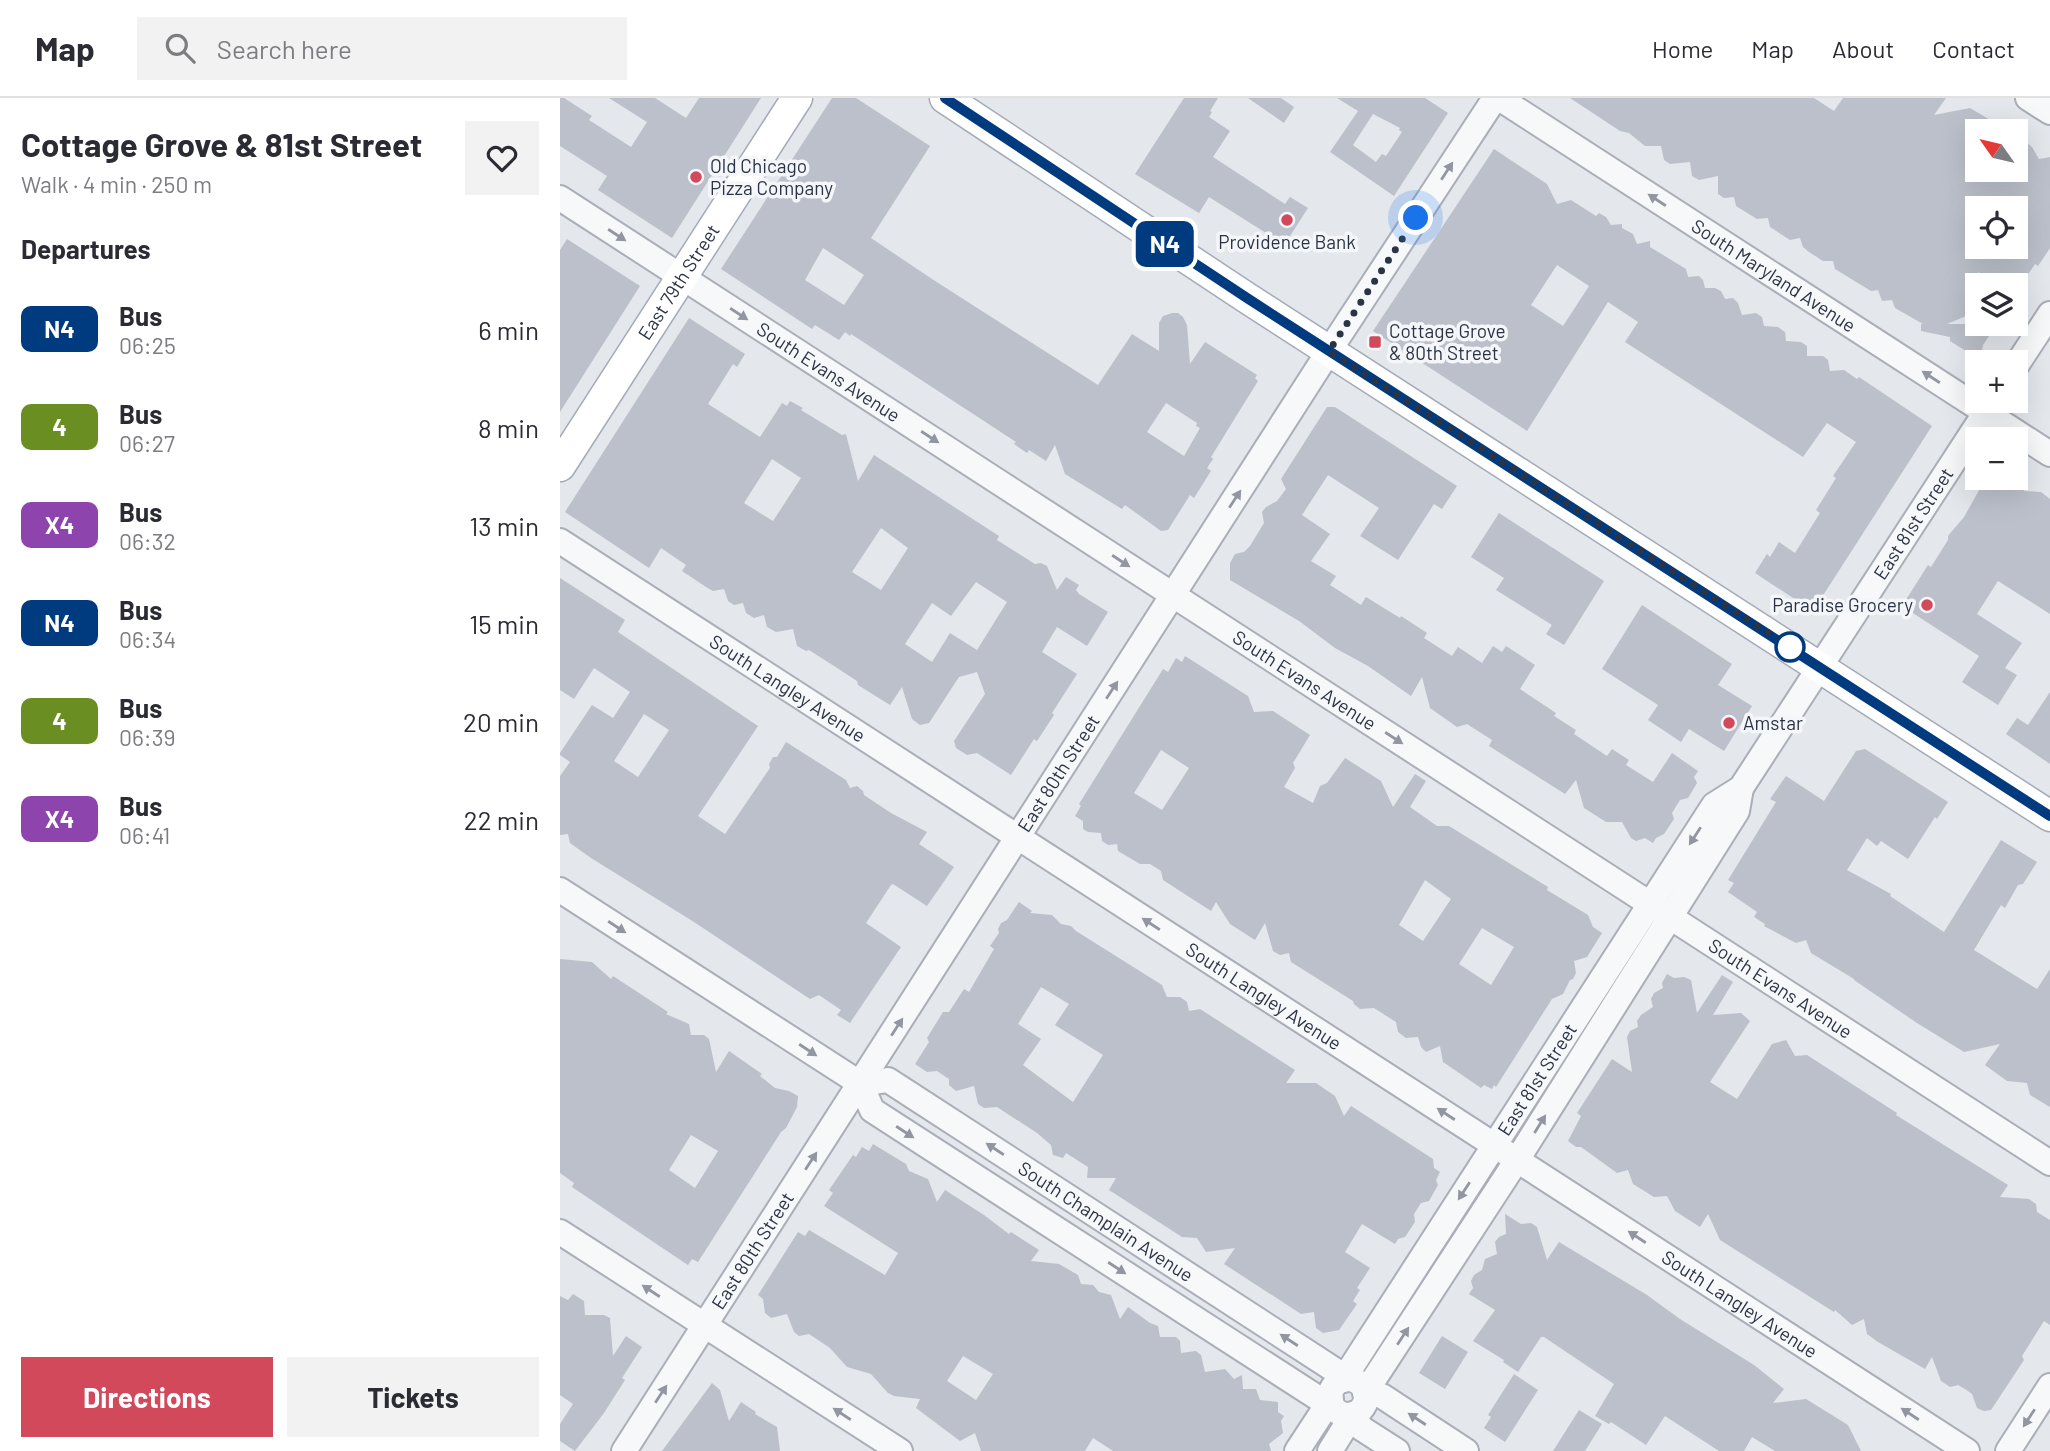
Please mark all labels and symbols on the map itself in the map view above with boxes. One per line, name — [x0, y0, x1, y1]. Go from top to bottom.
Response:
north arrow — [1965, 119, 2028, 182]
place label: Old Chicago Pizza Company — [710, 154, 833, 199]
one-way arrow — [1440, 162, 1454, 180]
marker: Old Chicago Pizza Company — [688, 169, 704, 185]
one-way arrow — [1648, 194, 1667, 207]
your location — [1398, 200, 1433, 235]
marker: Providence Bank — [1279, 212, 1295, 228]
street label: South Maryland Avenue — [1687, 214, 1860, 337]
street label: East 79th Street — [633, 220, 724, 344]
line badge: N4 — [1134, 221, 1196, 267]
one-way arrow — [608, 228, 627, 241]
place label: Providence Bank — [1218, 230, 1356, 253]
one-way arrow — [729, 307, 749, 320]
street label: South Evans Avenue — [753, 317, 905, 426]
place label: Cottage Grove & 80th Street — [1389, 319, 1506, 364]
marker: Cottage Grove & 80th Street — [1367, 334, 1383, 350]
one-way arrow — [1921, 370, 1941, 383]
one-way arrow — [920, 431, 940, 444]
street label: East 81st Street — [1868, 463, 1958, 584]
one-way arrow — [1228, 489, 1241, 508]
one-way arrow — [1111, 555, 1130, 568]
place label: Paradise Grocery — [1772, 593, 1913, 616]
marker: Paradise Grocery — [1919, 597, 1935, 613]
street label: South Evans Avenue — [1229, 625, 1381, 735]
street label: South Langley Avenue — [706, 629, 870, 747]
unlabelled marker — [1775, 632, 1805, 662]
one-way arrow — [1106, 681, 1119, 700]
street label: East 80th Street — [1012, 710, 1104, 836]
place label: Amstar — [1743, 711, 1803, 734]
marker: Amstar — [1721, 715, 1737, 731]
one-way arrow — [1384, 732, 1404, 745]
one-way arrow — [1688, 826, 1701, 845]
one-way arrow — [1142, 918, 1161, 931]
one-way arrow — [608, 920, 627, 933]
street label: South Evans Avenue — [1705, 933, 1857, 1043]
street label: South Langley Avenue — [1182, 937, 1346, 1054]
one-way arrow — [891, 1017, 904, 1036]
street label: East 81st Street — [1492, 1019, 1581, 1139]
one-way arrow — [799, 1044, 818, 1057]
one-way arrow — [1436, 1107, 1455, 1120]
one-way arrow — [1533, 1115, 1546, 1134]
one-way arrow — [896, 1125, 915, 1138]
one-way arrow — [986, 1143, 1005, 1156]
one-way arrow — [804, 1152, 817, 1171]
street label: South Champlain Avenue — [1014, 1156, 1198, 1286]
one-way arrow — [1458, 1182, 1471, 1201]
street label: East 80th Street — [706, 1187, 798, 1313]
one-way arrow — [1627, 1231, 1646, 1244]
street label: South Langley Avenue — [1658, 1245, 1822, 1362]
one-way arrow — [1107, 1262, 1127, 1275]
one-way arrow — [642, 1284, 660, 1298]
one-way arrow — [1396, 1327, 1410, 1345]
one-way arrow — [1280, 1333, 1298, 1347]
one-way arrow — [654, 1384, 667, 1403]
one-way arrow — [1901, 1407, 1919, 1421]
one-way arrow — [833, 1408, 852, 1421]
one-way arrow — [2023, 1409, 2036, 1428]
one-way arrow — [1407, 1413, 1426, 1426]

